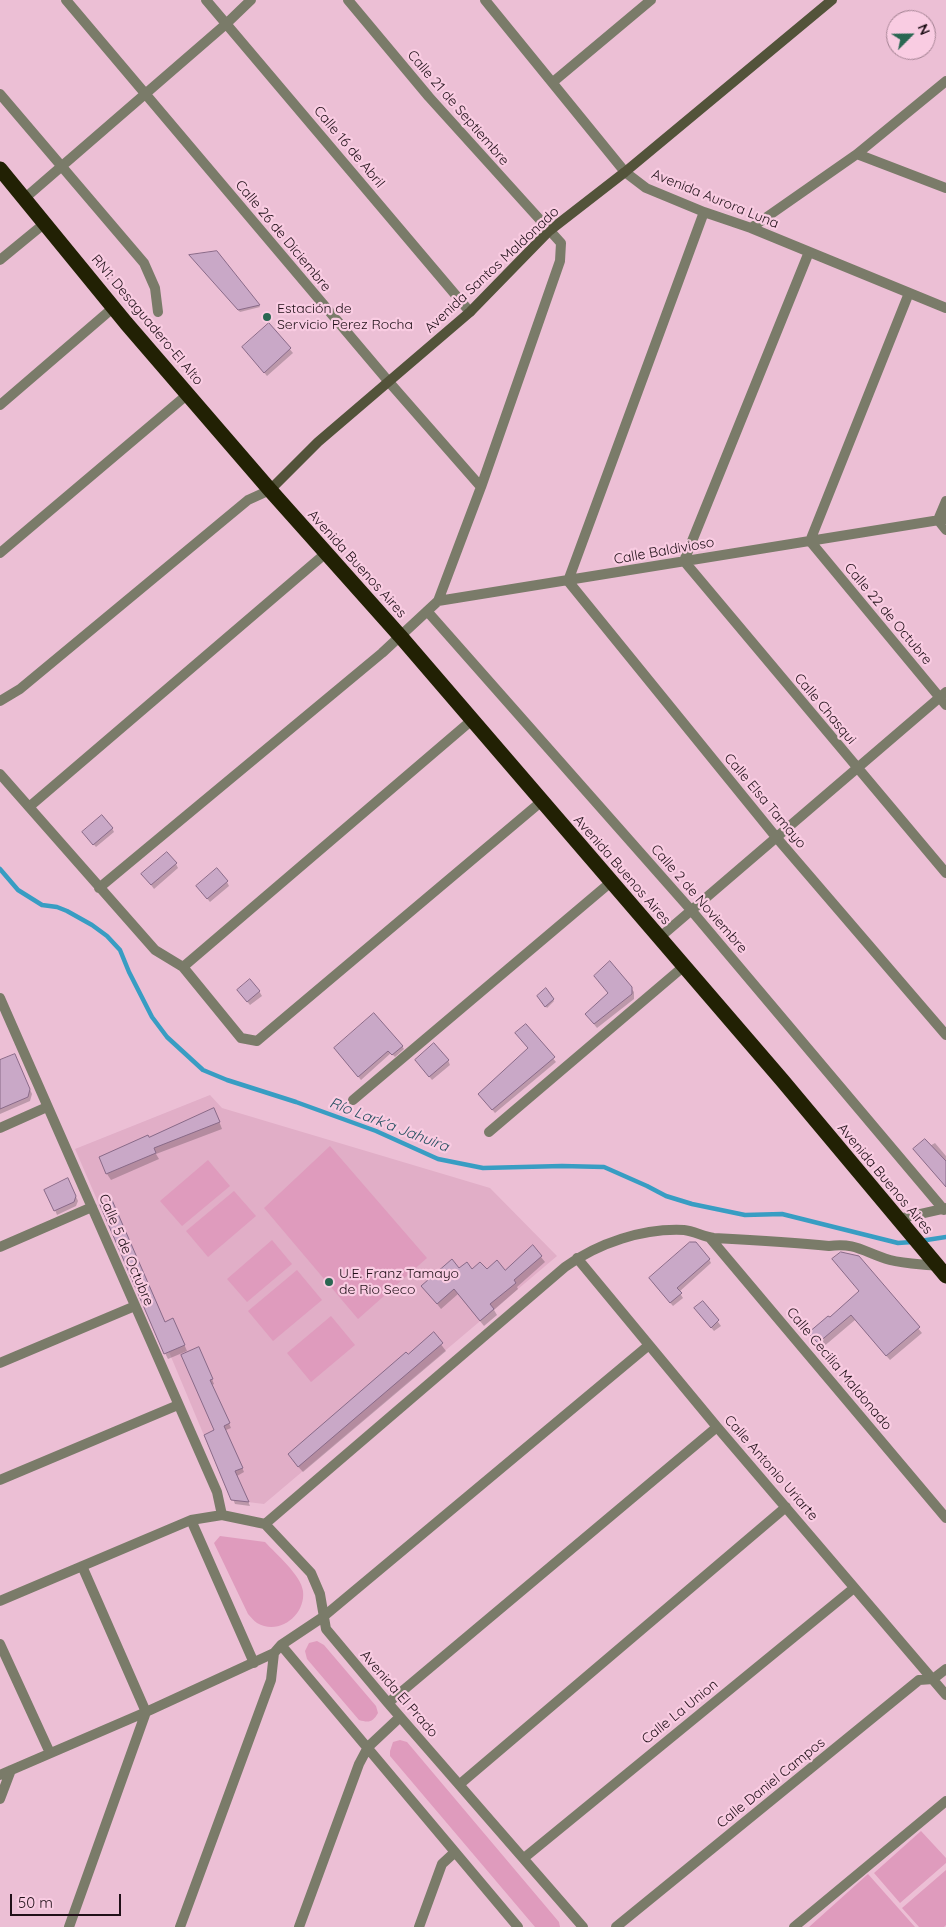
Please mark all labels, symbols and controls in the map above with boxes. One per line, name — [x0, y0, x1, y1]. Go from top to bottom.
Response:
north arrow — [886, 10, 936, 60]
text: N — [914, 21, 934, 38]
street label: Calle 21 de Septiembre — [404, 47, 512, 169]
street label: Calle 16 de Abril — [310, 103, 388, 191]
street label: Avenida Aurora Luna — [649, 166, 781, 232]
street label: Calle 26 de Diciembre — [231, 177, 335, 295]
street label: Avenida Santos Maldonado — [421, 203, 563, 337]
street label: RN1: Desaguadero-El Alto — [87, 251, 207, 389]
place label: Estación de Servicio Perez Rocha — [277, 301, 413, 334]
marker: Estación de Servicio Perez Rocha — [261, 311, 273, 323]
street label: Avenida Buenos Aires — [304, 507, 410, 621]
street label: Calle Baldivioso — [612, 534, 716, 568]
street label: Calle 22 de Octubre — [841, 560, 935, 668]
street label: Calle Chasqui — [791, 670, 859, 748]
street label: Calle Elsa Tamayo — [720, 750, 810, 852]
street label: Avenida Buenos Aires — [570, 812, 674, 928]
street label: Calle 2 de Noviembre — [647, 841, 751, 957]
water label: Río Lark’a Jahuira — [327, 1094, 451, 1156]
street label: Avenida Buenos Aires — [834, 1120, 936, 1238]
street label: Calle 5 de Octubre — [95, 1192, 157, 1308]
place label: U.E. Franz Tamayo de Rio Seco — [339, 1266, 459, 1298]
marker: U.E. Franz Tamayo de Rio Seco — [323, 1276, 335, 1288]
street label: Calle Cecilia Maldonado — [783, 1304, 895, 1434]
street label: Calle Antonio Uriarte — [721, 1412, 821, 1524]
street label: Avenida El Prado — [357, 1647, 441, 1741]
street label: Calle La Union — [639, 1676, 721, 1748]
street label: Calle Daniel Campos — [714, 1734, 828, 1832]
scale bar — [12, 1884, 124, 1916]
text: 50 m — [18, 1893, 53, 1912]

